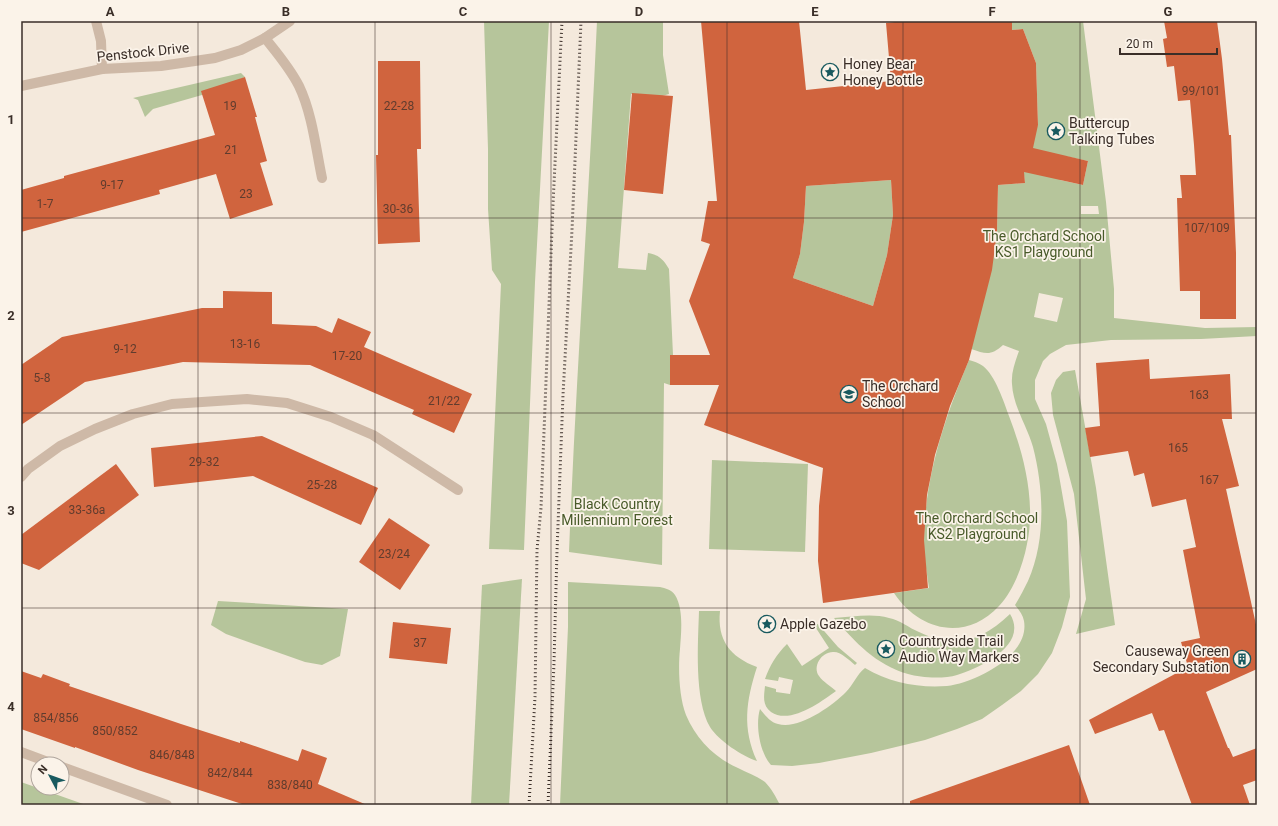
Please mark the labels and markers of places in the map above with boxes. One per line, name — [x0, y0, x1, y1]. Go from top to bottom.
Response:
place label: Honey Bear Honey Bottle — [843, 56, 923, 88]
place icon: Honey Bear Honey Bottle — [820, 62, 840, 82]
place label: Buttercup Talking Tubes — [1069, 115, 1155, 147]
place icon: Buttercup Talking Tubes — [1046, 121, 1066, 141]
place label: The Orchard School — [862, 378, 938, 410]
school or university icon: The Orchard School — [839, 384, 859, 404]
place icon: Apple Gazebo — [757, 614, 777, 634]
place label: Apple Gazebo — [780, 616, 866, 632]
place label: Countryside Trail Audio Way Markers — [899, 633, 1019, 665]
place icon: Countryside Trail Audio Way Markers — [876, 639, 896, 659]
place label: Causeway Green Secondary Substation — [1093, 643, 1229, 675]
building icon: Causeway Green Secondary Substation — [1232, 649, 1252, 669]

